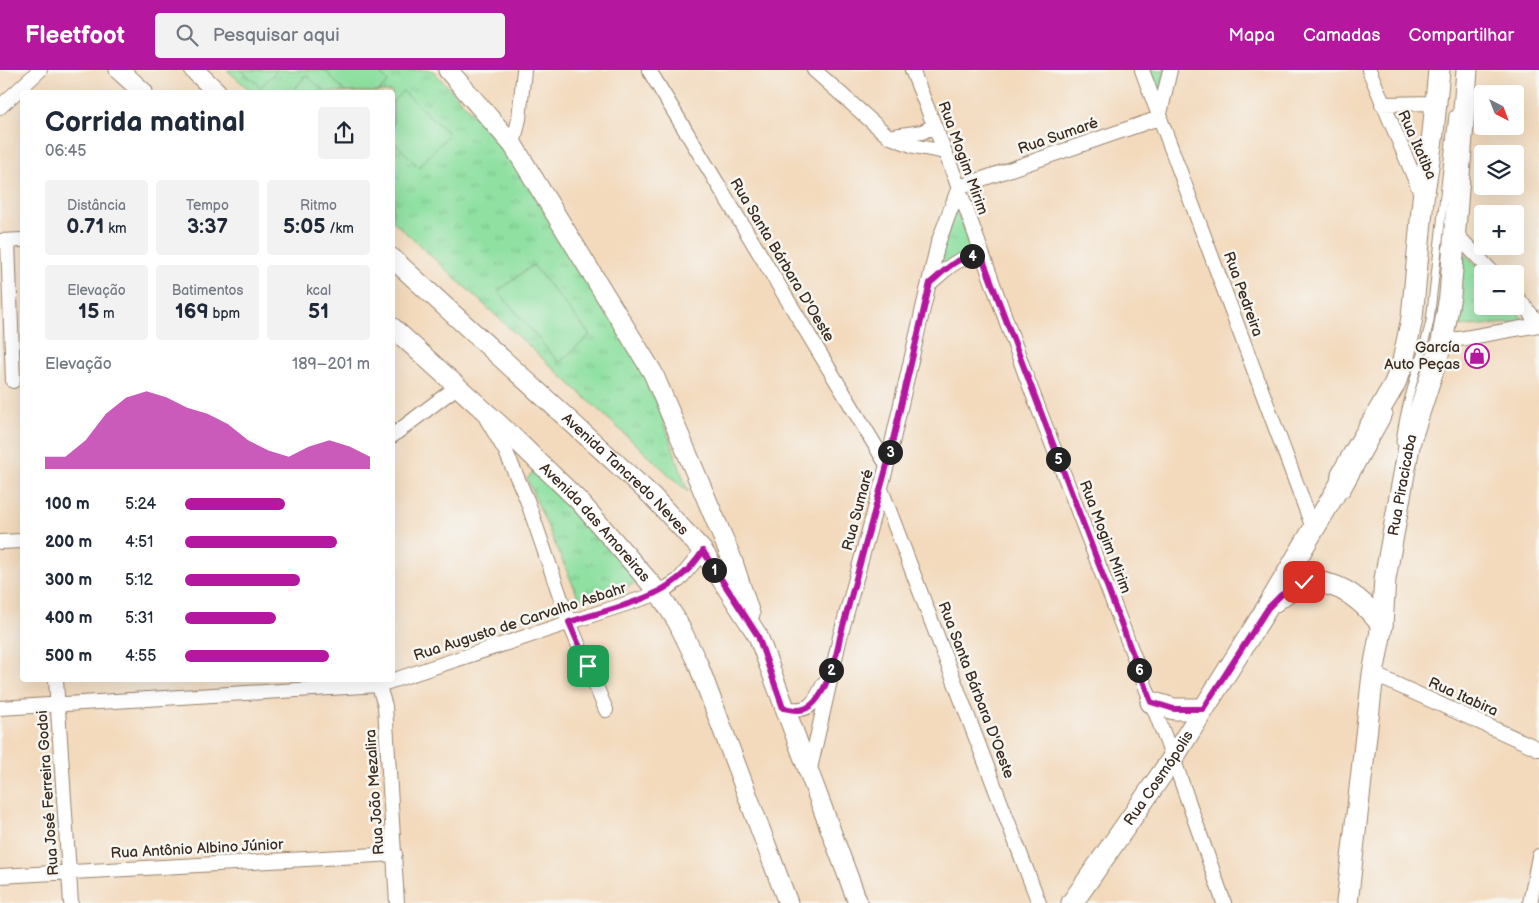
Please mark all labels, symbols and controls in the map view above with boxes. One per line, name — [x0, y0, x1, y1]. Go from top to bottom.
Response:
search box — [155, 13, 505, 58]
text: Fleetfoot — [25, 21, 125, 50]
icon: search — [173, 21, 201, 49]
text: Pesquisar aqui — [213, 24, 340, 47]
text: Mapa — [1229, 25, 1275, 46]
text: Camadas — [1303, 25, 1380, 46]
text: Compartilhar — [1408, 25, 1514, 46]
north arrow — [1474, 85, 1524, 135]
map controls — [1474, 85, 1524, 315]
street label: Rua Mogim Mirim — [934, 99, 992, 217]
text: Corrida matinal — [45, 106, 245, 139]
button: share — [318, 107, 370, 159]
street label: Rua Itatiba — [1393, 107, 1441, 183]
street label: Rua Sumaré — [1015, 113, 1101, 159]
text: 06:45 — [45, 142, 86, 161]
button: layers — [1474, 145, 1524, 195]
street label: Rua Santa Bárbara D'Oeste — [726, 175, 839, 345]
text: Distância — [67, 197, 126, 214]
text: Tempo — [186, 197, 229, 214]
text: Ritmo — [300, 197, 337, 214]
button: + — [1474, 205, 1524, 255]
text: 0.71 — [66, 214, 104, 239]
text: 3:37 — [187, 214, 228, 239]
text: 5:05 — [283, 214, 325, 239]
text: km — [104, 220, 127, 237]
text: /km — [325, 220, 354, 237]
pin: 4 — [960, 244, 984, 268]
text: 4 — [968, 248, 977, 265]
street label: Rua Pedreira — [1219, 249, 1267, 339]
button: − — [1474, 265, 1524, 315]
text: Elevação — [67, 282, 126, 299]
text: Batimentos — [172, 282, 243, 299]
text: kcal — [306, 282, 331, 299]
text: 15 — [78, 299, 99, 324]
text: 169 — [175, 299, 209, 324]
text: 51 — [308, 299, 329, 324]
text: m — [99, 305, 115, 322]
text: bpm — [209, 305, 240, 322]
place label: García Auto Peças — [1384, 338, 1461, 374]
shop icon: García Auto Peças — [1464, 343, 1490, 369]
text: Elevação — [45, 355, 112, 374]
text: 189–201 m — [292, 355, 370, 374]
street label: Avenida Tancredo Neves — [558, 409, 693, 539]
street label: Rua Piracicaba — [1384, 431, 1421, 537]
pin: 3 — [878, 440, 902, 464]
text: 3 — [886, 444, 895, 461]
pin: 5 — [1046, 446, 1070, 472]
text: 5 — [1054, 451, 1063, 468]
street label: Avenida das Amoreiras — [536, 459, 655, 586]
street label: Rua Sumaré — [838, 467, 878, 553]
street label: Rua Mogim Mirim — [1075, 478, 1135, 596]
text: 100 m — [45, 495, 90, 514]
text: 5:24 — [125, 495, 156, 514]
text: 200 m — [45, 533, 92, 552]
text: 4:51 — [125, 533, 153, 552]
pin: 1 — [702, 558, 726, 582]
pin — [1283, 561, 1325, 603]
text: 1 — [712, 562, 717, 579]
icon: check — [1290, 568, 1318, 596]
text: 300 m — [45, 571, 92, 590]
text: 5:12 — [125, 571, 153, 590]
street label: Rua Augusto de Carvalho Asbahr — [411, 578, 629, 665]
street label: Rua Santa Bárbara D'Oeste — [934, 599, 1019, 781]
text: 400 m — [45, 609, 92, 628]
text: 5:31 — [125, 609, 153, 628]
pin — [567, 645, 609, 687]
text: 500 m — [45, 647, 92, 666]
text: 4:55 — [125, 647, 156, 666]
icon: arrive — [574, 652, 602, 680]
pin: 2 — [818, 658, 844, 682]
pin: 6 — [1126, 658, 1152, 682]
text: 2 — [827, 662, 836, 679]
text: 6 — [1135, 662, 1144, 679]
street label: Rua Itabira — [1425, 673, 1501, 721]
street label: Rua José Ferreira Godoi — [33, 710, 63, 876]
street label: Rua Cosmópolis — [1119, 726, 1198, 829]
street label: Rua João Mezalira — [361, 729, 389, 855]
street label: Rua Antônio Albino Júnior — [110, 835, 284, 863]

